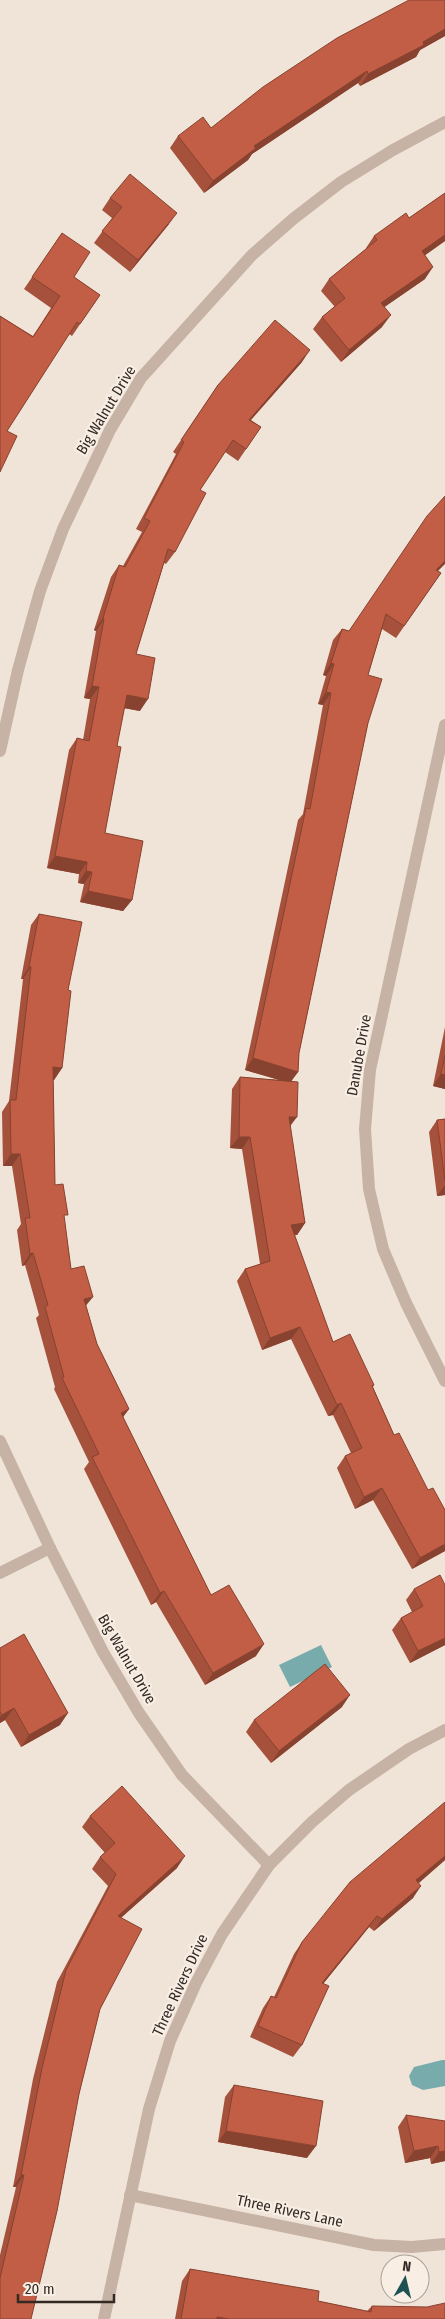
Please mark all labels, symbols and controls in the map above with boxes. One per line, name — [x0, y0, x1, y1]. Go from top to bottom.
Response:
street label: Big Walnut Drive — [72, 362, 140, 458]
street label: Danube Drive — [343, 1013, 375, 1097]
street label: Big Walnut Drive — [94, 1611, 160, 1707]
street label: Three Rivers Drive — [148, 1931, 212, 2039]
street label: Three Rivers Lane — [235, 2191, 345, 2231]
north arrow — [380, 2254, 430, 2304]
text: N — [401, 2258, 412, 2276]
scale bar — [18, 2272, 114, 2304]
text: 20 m — [25, 2280, 55, 2298]

